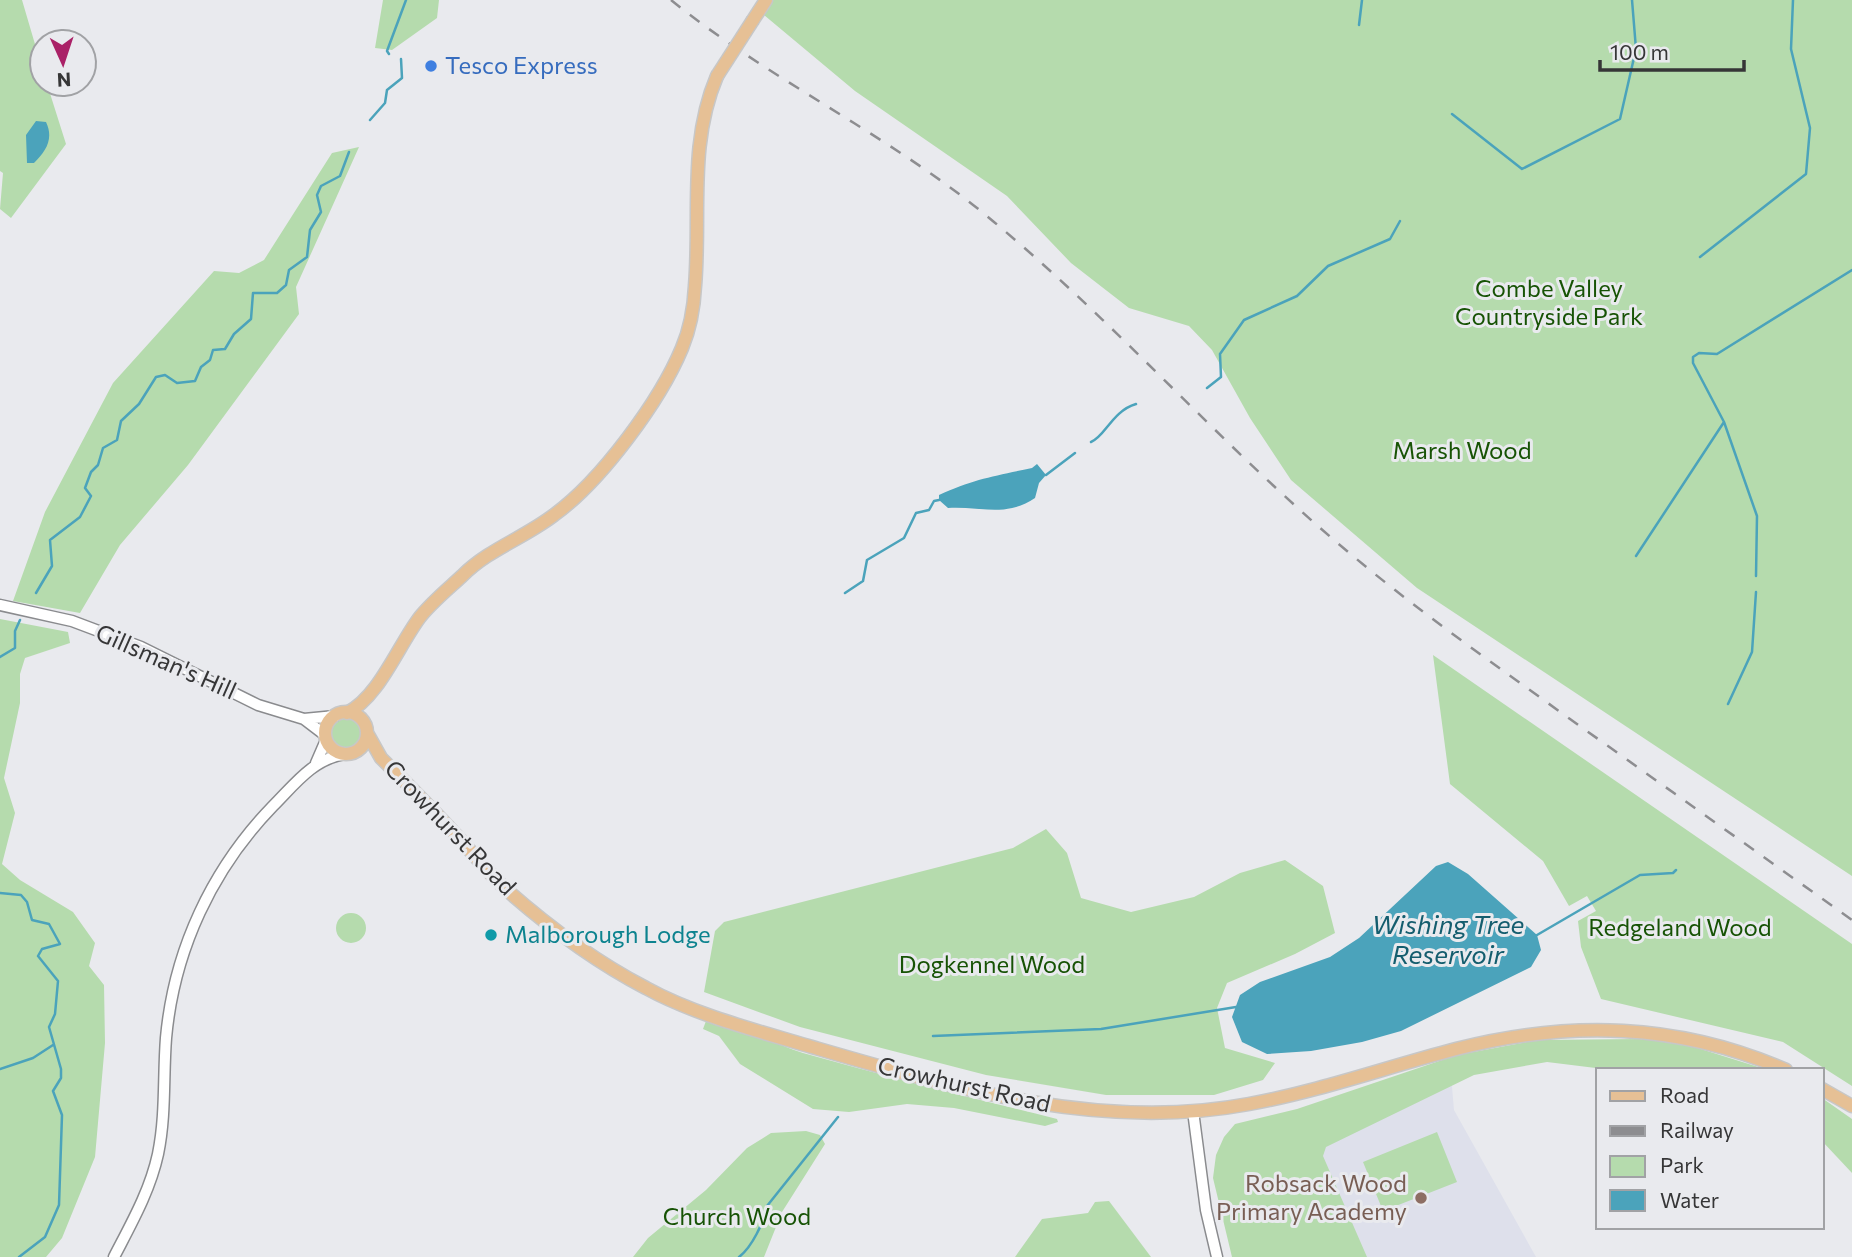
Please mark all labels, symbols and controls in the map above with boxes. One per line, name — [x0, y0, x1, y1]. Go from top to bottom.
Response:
north arrow — [28, 28, 98, 98]
scale bar — [1600, 28, 1744, 72]
text: 100 m — [1610, 39, 1669, 64]
place label: Tesco Express — [445, 50, 598, 79]
marker: Tesco Express — [423, 58, 439, 74]
text: N — [56, 69, 72, 92]
park label: Combe Valley Countryside Park — [1455, 273, 1643, 330]
park label: Marsh Wood — [1392, 435, 1532, 464]
street label: Gillsman's Hill — [92, 617, 241, 705]
street label: Crowhurst Road — [379, 753, 523, 900]
water label: Wishing Tree Reservoir — [1372, 908, 1525, 969]
park label: Redgeland Wood — [1588, 912, 1772, 941]
place label: Malborough Lodge — [505, 919, 711, 948]
marker: Malborough Lodge — [483, 927, 499, 943]
park label: Dogkennel Wood — [899, 949, 1085, 978]
street label: Crowhurst Road — [875, 1050, 1054, 1118]
legend — [1596, 1068, 1824, 1229]
text: Road — [1660, 1082, 1709, 1107]
text: Railway — [1660, 1117, 1734, 1142]
text: Park — [1660, 1152, 1704, 1177]
place label: Robsack Wood Primary Academy — [1216, 1168, 1407, 1225]
text: Water — [1660, 1187, 1719, 1212]
marker: Robsack Wood Primary Academy — [1413, 1190, 1429, 1206]
park label: Church Wood — [663, 1201, 811, 1230]

